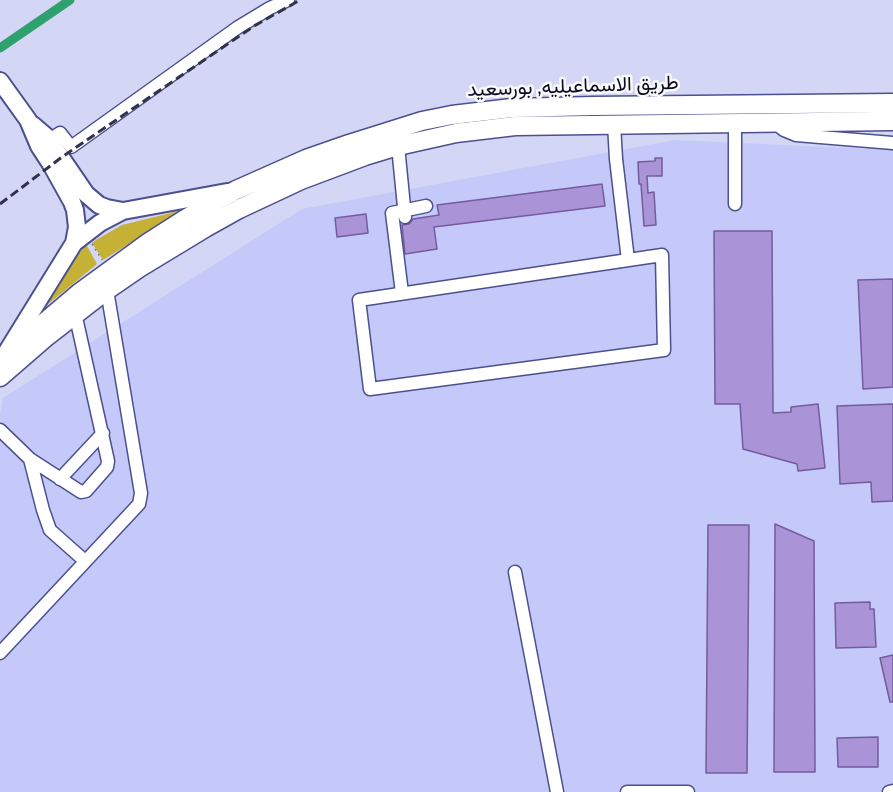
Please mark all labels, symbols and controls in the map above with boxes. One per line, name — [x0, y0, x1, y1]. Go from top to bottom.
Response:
street label: طريق الاسماعيليه, بورسعيد — [467, 71, 679, 103]

